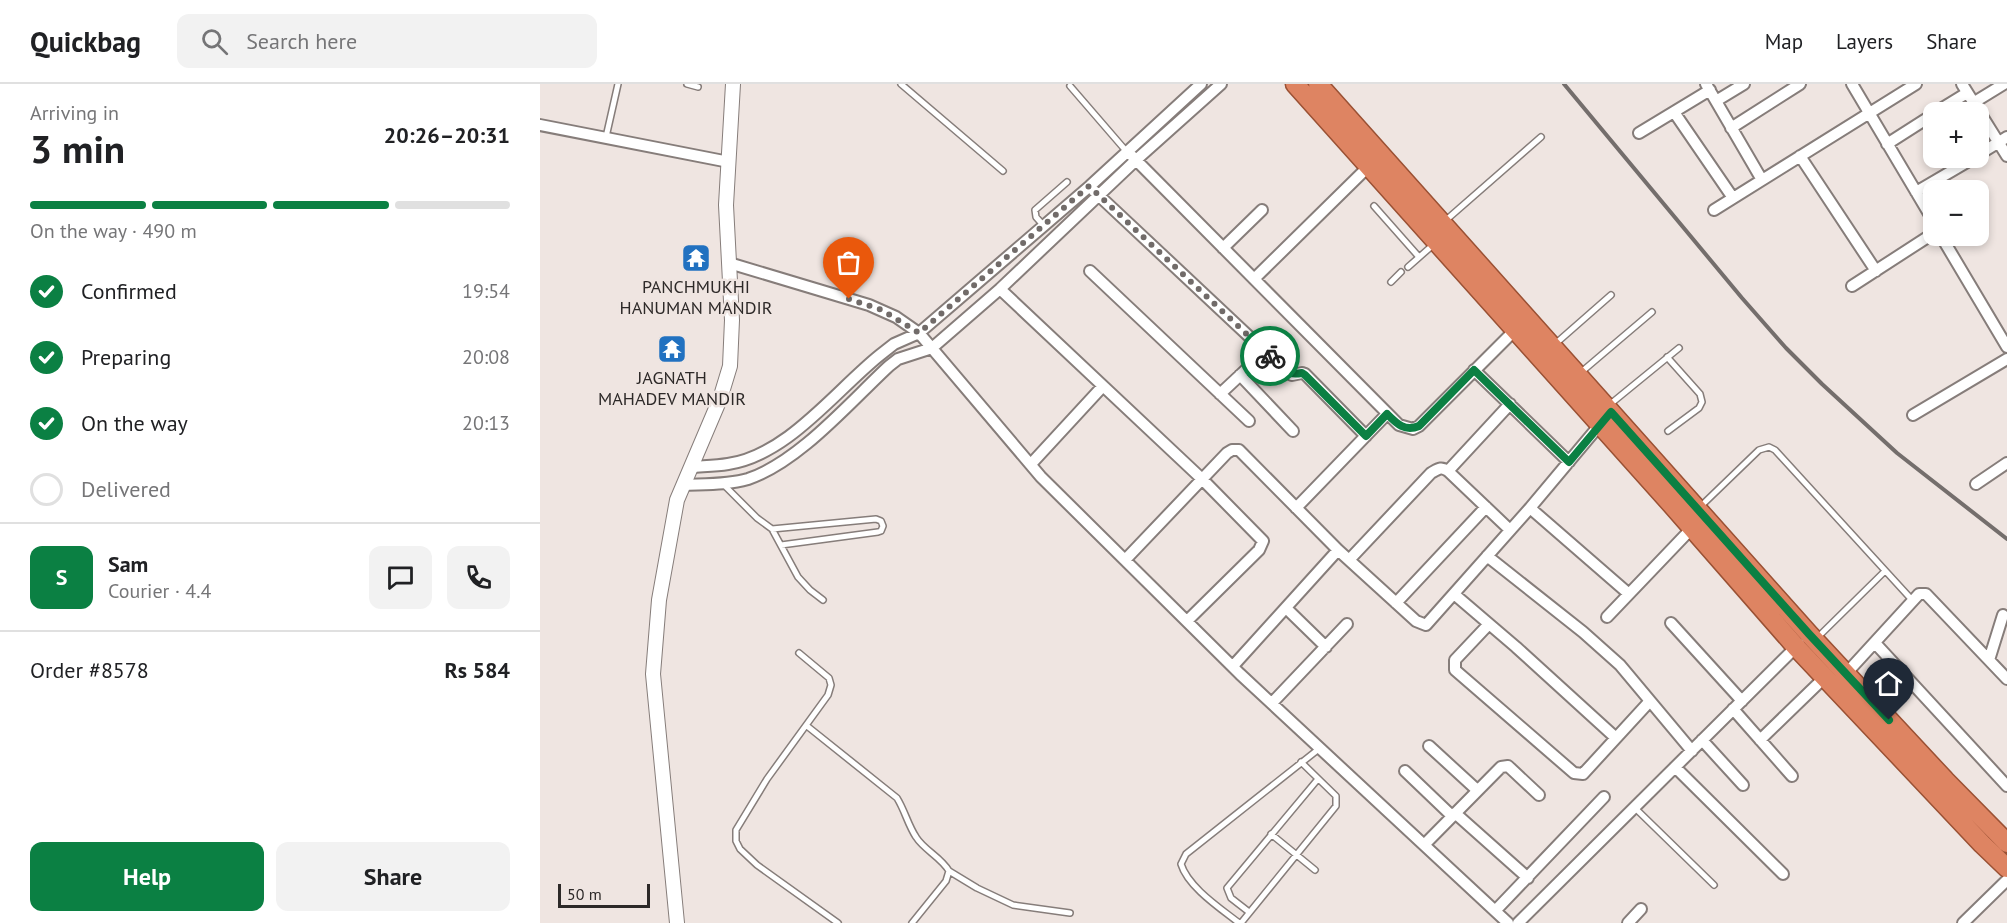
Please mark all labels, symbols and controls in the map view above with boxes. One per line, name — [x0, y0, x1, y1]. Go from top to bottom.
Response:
search box — [177, 14, 597, 68]
text: Quickbag — [30, 23, 141, 60]
icon: search — [198, 25, 231, 58]
text: Search here — [246, 27, 357, 55]
text: Map — [1765, 28, 1803, 55]
text: Layers — [1836, 28, 1893, 55]
text: Share — [1926, 28, 1977, 55]
text: Arriving in — [30, 100, 119, 126]
map controls — [1923, 102, 1989, 246]
button: + — [1923, 102, 1989, 168]
text: 20:26–20:31 — [384, 121, 510, 149]
text: 3 min — [30, 123, 125, 174]
button: − — [1923, 180, 1989, 246]
text: On the way · 490 m — [30, 218, 197, 244]
pin — [823, 237, 874, 299]
temple icon: PANCHMUKHI HANUMAN MANDIR — [680, 242, 712, 274]
icon: bag — [832, 246, 865, 279]
icon: check — [30, 275, 63, 308]
place label: PANCHMUKHI HANUMAN MANDIR — [620, 275, 773, 319]
text: Confirmed — [81, 277, 177, 305]
text: 19:54 — [462, 278, 510, 304]
courier — [1240, 326, 1300, 386]
temple icon: JAGNATH MAHADEV MANDIR — [656, 333, 688, 365]
icon: bike — [1254, 340, 1287, 373]
icon: check — [30, 341, 63, 374]
text: Preparing — [81, 343, 171, 371]
text: 20:08 — [462, 344, 510, 370]
place label: JAGNATH MAHADEV MANDIR — [598, 366, 746, 410]
icon: check — [30, 407, 63, 440]
text: On the way — [81, 409, 188, 437]
text: 20:13 — [462, 410, 510, 436]
text: Delivered — [81, 475, 171, 503]
button: chat — [369, 546, 432, 609]
button: phone — [447, 546, 510, 609]
text: Sam — [108, 550, 148, 578]
text: S — [56, 563, 67, 591]
text: Courier · 4.4 — [108, 578, 211, 604]
text: Order #8578 — [30, 656, 149, 684]
text: Rs 584 — [444, 656, 510, 684]
pin — [1863, 658, 1914, 720]
icon: home — [1872, 667, 1905, 700]
button: Help — [30, 842, 264, 911]
button: Share — [276, 842, 510, 911]
scale bar — [558, 881, 650, 908]
text: 50 m — [567, 884, 602, 904]

